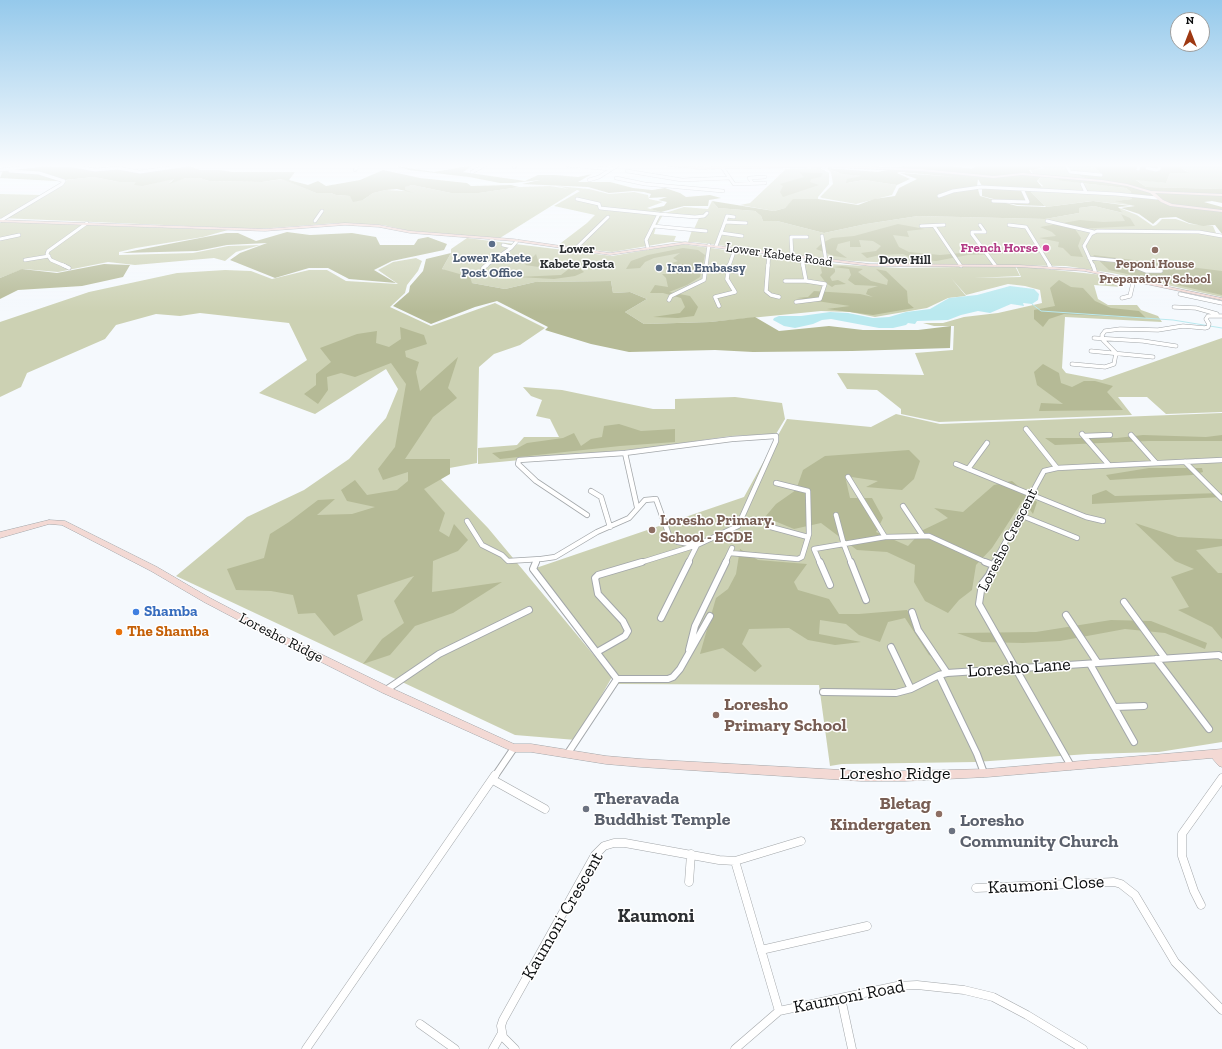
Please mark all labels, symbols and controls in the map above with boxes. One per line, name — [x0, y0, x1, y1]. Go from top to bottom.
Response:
north arrow — [1170, 12, 1210, 52]
text: N — [1186, 14, 1194, 27]
marker: Lower Kabete Post Office — [487, 239, 497, 249]
street label: Lower Kabete Road — [725, 240, 833, 270]
place label: French Horse — [960, 240, 1038, 256]
district label: Lower Kabete Posta — [540, 241, 614, 272]
marker: French Horse — [1041, 243, 1051, 253]
marker: Peponi House Preparatory School — [1150, 245, 1160, 255]
place label: Lower Kabete Post Office — [453, 250, 531, 281]
district label: Dove Hill — [879, 252, 931, 268]
place label: Peponi House Preparatory School — [1099, 256, 1211, 287]
place label: Iran Embassy — [667, 260, 746, 276]
marker: Iran Embassy — [654, 263, 664, 273]
street label: Loresho Crescent — [974, 486, 1042, 594]
place label: Loresho Primary. School - ECDE — [660, 512, 774, 547]
marker: Loresho Primary. School - ECDE — [647, 525, 657, 535]
place label: Shamba — [144, 603, 198, 621]
marker: Shamba — [131, 607, 141, 617]
street label: Loresho Ridge — [236, 609, 326, 667]
place label: The Shamba — [127, 623, 209, 641]
marker: The Shamba — [114, 627, 124, 637]
street label: Loresho Lane — [967, 654, 1071, 682]
place label: Loresho Primary School — [724, 694, 847, 736]
marker: Loresho Primary School — [711, 710, 721, 720]
street label: Loresho Ridge — [840, 763, 950, 785]
place label: Theravada Buddhist Temple — [594, 788, 730, 830]
place label: Bletag Kindergaten — [830, 793, 931, 836]
marker: Theravada Buddhist Temple — [581, 804, 591, 814]
marker: Bletag Kindergaten — [934, 809, 944, 819]
place label: Loresho Community Church — [960, 810, 1119, 852]
marker: Loresho Community Church — [947, 826, 957, 836]
street label: Kaumoni Crescent — [518, 848, 608, 984]
street label: Kaumoni Close — [987, 871, 1105, 899]
district label: Kaumoni — [617, 906, 695, 928]
street label: Kaumoni Road — [791, 976, 907, 1018]

